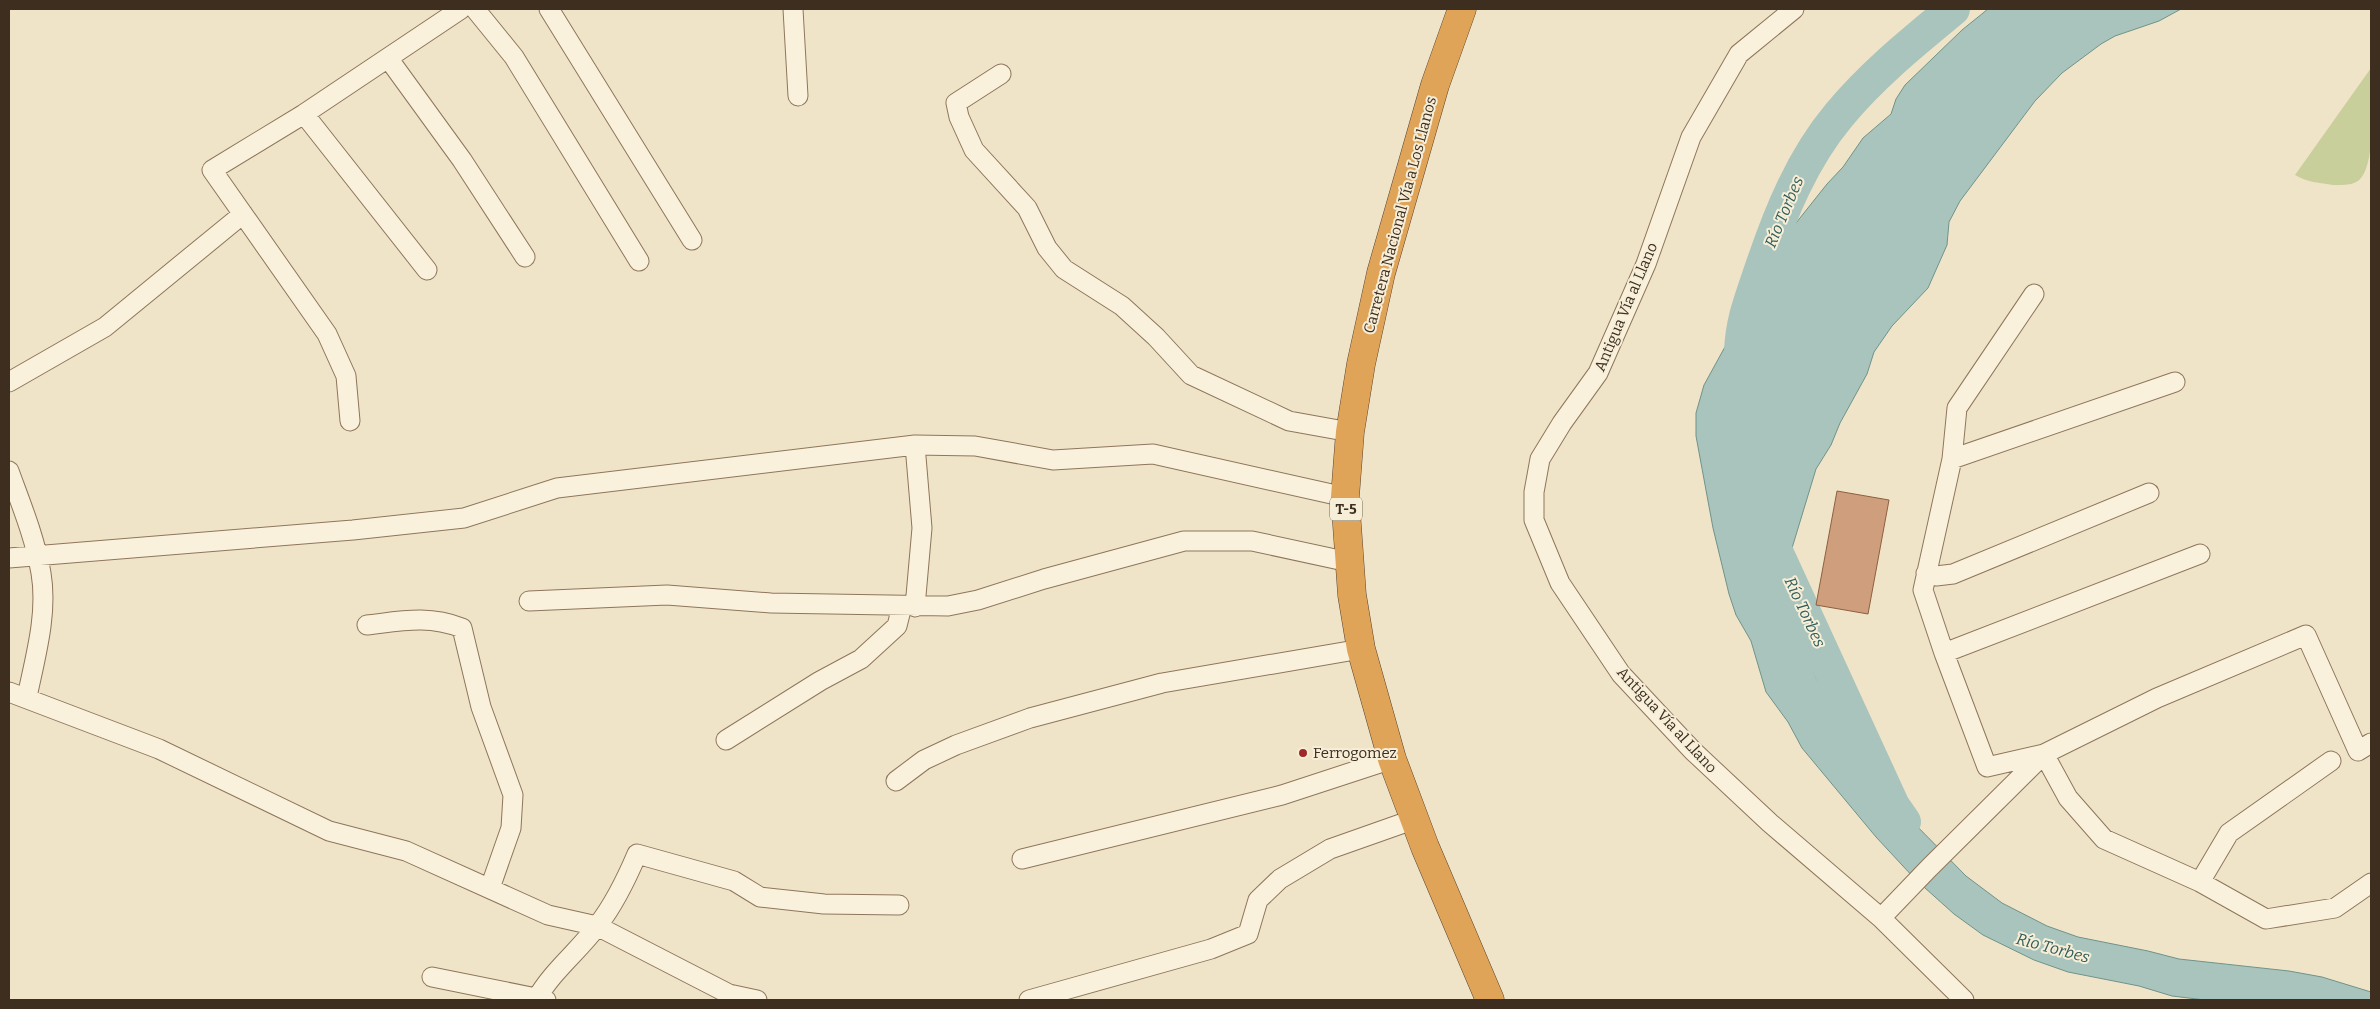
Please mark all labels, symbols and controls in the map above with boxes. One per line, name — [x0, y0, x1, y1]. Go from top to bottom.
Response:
street label: Carretera Nacional Vía a Los Llanos — [1360, 95, 1440, 335]
water label: Río Torbes — [1761, 173, 1808, 250]
street label: Antigua Vía al Llano — [1591, 240, 1661, 374]
road number: T-5 — [1330, 498, 1362, 520]
water label: Río Torbes — [1781, 574, 1830, 650]
street label: Antigua Vía al Llano — [1613, 663, 1721, 777]
place label: Ferrogomez — [1313, 744, 1397, 762]
marker: Ferrogomez — [1297, 747, 1309, 759]
water label: Río Torbes — [2014, 929, 2092, 967]

